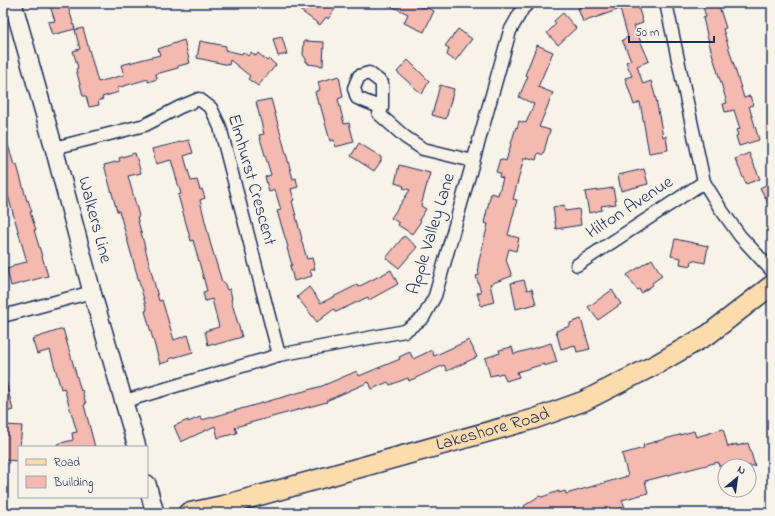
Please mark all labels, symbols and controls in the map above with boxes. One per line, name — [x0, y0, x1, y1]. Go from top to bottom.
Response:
scale bar — [629, 18, 714, 44]
text: 50 m — [635, 24, 659, 42]
street label: Elmhurst Crescent — [220, 111, 282, 249]
street label: Apple Valley Lane — [401, 169, 463, 298]
street label: Hilton Avenue — [581, 170, 680, 246]
street label: Walkers Line — [70, 174, 118, 267]
street label: Lakeshore Road — [433, 401, 553, 459]
legend — [18, 446, 148, 498]
text: Road — [54, 454, 80, 472]
north arrow — [717, 458, 757, 498]
text: N — [734, 461, 748, 479]
text: Building — [53, 474, 93, 493]

